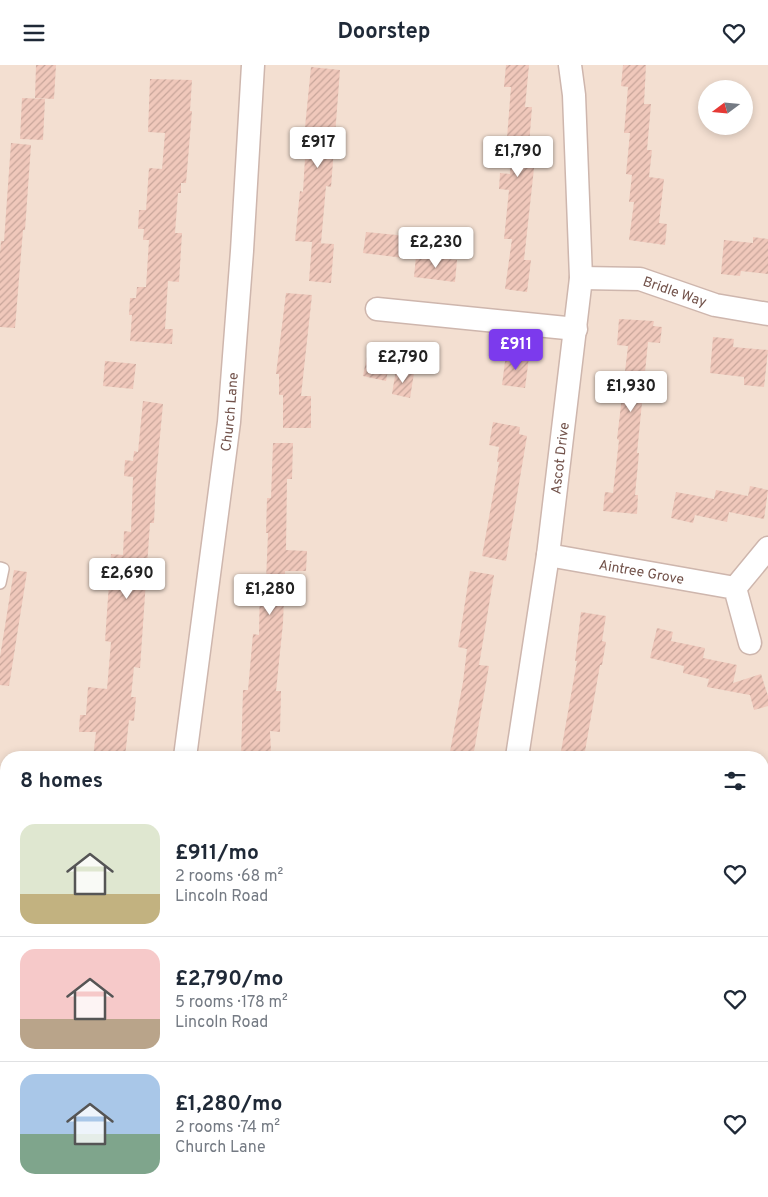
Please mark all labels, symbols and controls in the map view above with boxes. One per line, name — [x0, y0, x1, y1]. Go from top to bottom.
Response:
icon: menu — [20, 19, 48, 47]
text: Doorstep — [337, 19, 431, 46]
icon: heart — [720, 19, 748, 47]
north arrow — [698, 80, 752, 135]
map controls — [698, 80, 753, 135]
pin: £917 — [288, 127, 348, 169]
text: £917 — [301, 133, 335, 153]
pin: £1,790 — [477, 135, 559, 178]
text: £1,790 — [494, 142, 542, 162]
pin: £2,230 — [395, 227, 477, 269]
text: £2,230 — [409, 233, 463, 253]
street label: Bridle Way — [640, 274, 709, 311]
pin: £911 — [486, 329, 546, 371]
text: £911 — [500, 335, 532, 355]
pin: £2,790 — [362, 341, 444, 384]
text: £2,790 — [377, 348, 429, 368]
pin: £1,930 — [590, 371, 672, 413]
street label: Church Lane — [218, 372, 243, 453]
text: £1,930 — [606, 377, 656, 397]
street label: Ascot Drive — [548, 421, 574, 495]
pin: £2,690 — [86, 557, 168, 600]
street label: Aintree Grove — [597, 557, 685, 589]
text: £2,690 — [100, 564, 154, 584]
pin: £1,280 — [229, 573, 311, 616]
text: £1,280 — [245, 580, 295, 600]
icon: filters — [721, 767, 749, 795]
text: 8 homes — [20, 768, 103, 795]
text: £911/mo — [175, 840, 259, 867]
icon: home — [60, 844, 120, 904]
icon: heart — [721, 860, 749, 888]
text: 2 rooms · 68 m² — [175, 867, 283, 887]
text: Lincoln Road — [175, 887, 268, 907]
text: £2,790/mo — [175, 966, 283, 993]
icon: home — [60, 969, 120, 1029]
icon: heart — [721, 985, 749, 1013]
text: 5 rooms · 178 m² — [175, 993, 288, 1013]
text: Lincoln Road — [175, 1013, 268, 1033]
text: £1,280/mo — [175, 1091, 282, 1118]
icon: home — [60, 1094, 120, 1154]
icon: heart — [721, 1110, 749, 1138]
text: 2 rooms · 74 m² — [175, 1118, 280, 1138]
text: Church Lane — [175, 1138, 266, 1158]

